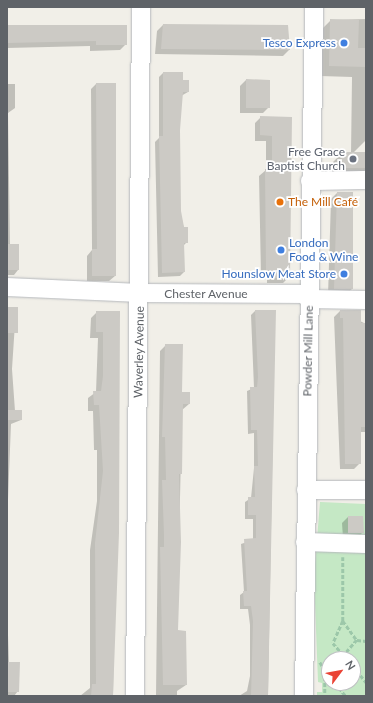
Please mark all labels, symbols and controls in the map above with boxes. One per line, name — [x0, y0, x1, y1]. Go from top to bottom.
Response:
place label: Tesco Express — [263, 36, 336, 50]
marker: Tesco Express — [339, 38, 349, 48]
place label: Free Grace Baptist Church — [267, 145, 345, 173]
marker: Free Grace Baptist Church — [348, 154, 358, 164]
place label: The Mill Café — [288, 195, 358, 209]
marker: The Mill Café — [275, 197, 285, 207]
place label: London Food & Wine — [289, 236, 359, 264]
marker: London Food & Wine — [276, 245, 286, 255]
place label: Hounslow Meat Store — [221, 267, 336, 281]
marker: Hounslow Meat Store — [339, 269, 349, 279]
street label: Chester Avenue — [164, 287, 248, 301]
street label: Powder Mill Lane — [300, 305, 316, 397]
street label: Waverley Avenue — [131, 306, 147, 398]
north arrow — [321, 651, 361, 691]
text: N — [343, 658, 359, 672]

